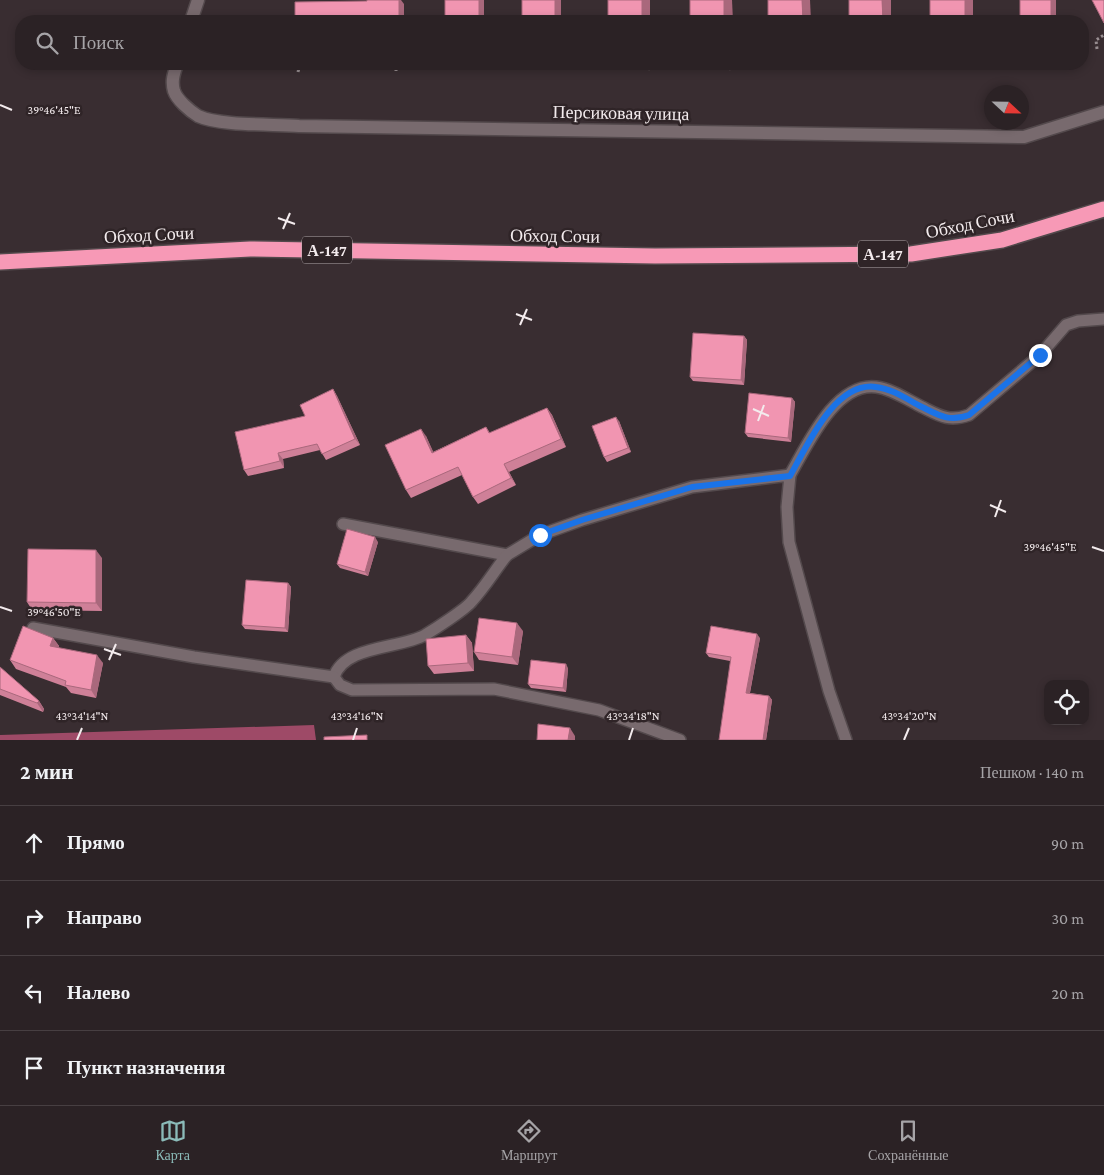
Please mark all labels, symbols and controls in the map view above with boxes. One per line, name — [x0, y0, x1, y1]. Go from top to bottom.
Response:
search box — [15, 15, 1089, 70]
icon: search — [33, 29, 61, 57]
text: Поиск — [73, 32, 124, 53]
north arrow — [984, 85, 1029, 130]
street label: Персиковая улица — [552, 102, 690, 124]
text: 39°46'45"E — [28, 103, 81, 117]
street label: Обход Сочи — [924, 206, 1016, 242]
street label: Обход Сочи — [104, 223, 195, 247]
street label: Обход Сочи — [510, 225, 601, 247]
road number: А-147 — [302, 236, 352, 264]
road number: А-147 — [858, 240, 908, 268]
route end — [1029, 344, 1052, 367]
route start — [529, 524, 552, 547]
text: 39°46'45"E — [1024, 540, 1077, 554]
text: 39°46'50"E — [27, 605, 81, 619]
map controls — [1044, 680, 1089, 725]
button: locate — [1044, 680, 1089, 725]
text: 43°34'14"N — [56, 709, 109, 723]
text: 43°34'16"N — [330, 709, 384, 723]
text: 43°34'18"N — [606, 709, 660, 723]
text: 43°34'20"N — [881, 709, 937, 723]
text: 2 мин — [20, 760, 73, 784]
text: Пешком · 140 m — [980, 764, 1084, 781]
icon: ahead — [20, 829, 48, 857]
text: Прямо — [67, 832, 125, 853]
text: 90 m — [1051, 835, 1084, 852]
icon: right — [20, 904, 48, 932]
text: Направо — [67, 907, 142, 928]
text: 30 m — [1052, 910, 1084, 927]
icon: left — [20, 979, 48, 1007]
text: Налево — [67, 982, 130, 1003]
text: 20 m — [1051, 985, 1084, 1002]
icon: arrive — [20, 1054, 48, 1082]
text: Пункт назначения — [67, 1057, 225, 1078]
tab: Карта — [155, 1117, 190, 1164]
tab: Маршрут — [501, 1117, 557, 1164]
tab: Сохранённые — [868, 1117, 949, 1164]

